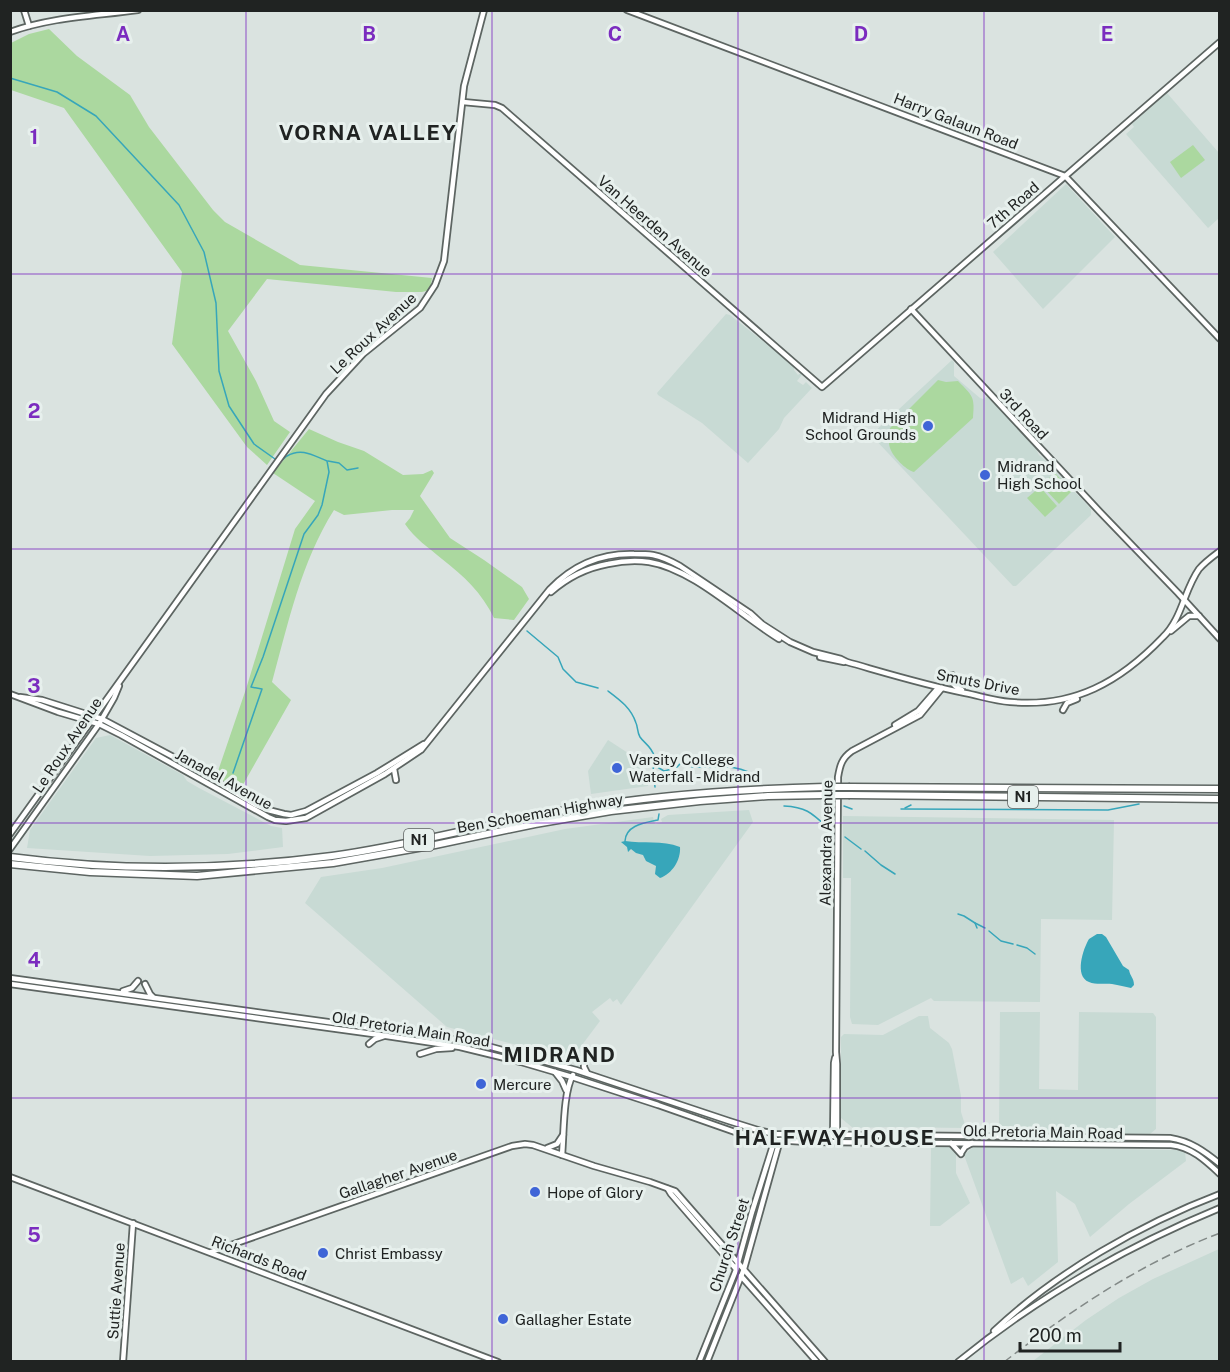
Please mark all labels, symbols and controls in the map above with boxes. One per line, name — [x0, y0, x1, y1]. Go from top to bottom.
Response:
text: A — [116, 22, 130, 46]
text: B — [362, 22, 376, 46]
text: C — [608, 22, 622, 46]
text: D — [854, 22, 868, 46]
text: E — [1101, 22, 1113, 46]
street label: Harry Galaun Road — [891, 89, 1021, 153]
district label: VORNA VALLEY — [279, 120, 457, 145]
text: 1 — [30, 125, 38, 149]
street label: Van Heerden Avenue — [595, 172, 715, 280]
street label: 7th Road — [984, 178, 1042, 232]
street label: Le Roux Avenue — [327, 289, 419, 377]
street label: 3rd Road — [996, 385, 1052, 443]
text: 2 — [28, 399, 40, 423]
place label: Midrand High School Grounds — [805, 409, 916, 443]
marker: Midrand High School Grounds — [921, 419, 935, 433]
place label: Midrand High School — [997, 458, 1082, 492]
marker: Midrand High School — [978, 468, 992, 482]
street label: Smuts Drive — [935, 666, 1021, 698]
text: 3 — [27, 674, 41, 698]
street label: Le Roux Avenue — [29, 694, 105, 796]
street label: Janadel Avenue — [173, 745, 275, 813]
place label: Varsity College Waterfall - Midrand — [629, 751, 760, 785]
marker: Varsity College Waterfall - Midrand — [610, 761, 624, 775]
street label: Alexandra Avenue — [816, 780, 836, 906]
road number: N1 — [1008, 786, 1038, 808]
street label: Ben Schoeman Highway — [455, 790, 625, 836]
road number: N1 — [404, 829, 434, 851]
text: 4 — [27, 948, 41, 972]
street label: Old Pretoria Main Road — [331, 1008, 491, 1050]
district label: MIDRAND — [504, 1042, 616, 1067]
place label: Mercure — [493, 1076, 552, 1093]
marker: Mercure — [474, 1077, 488, 1091]
street label: Old Pretoria Main Road — [963, 1122, 1123, 1142]
district label: HALFWAY HOUSE — [735, 1125, 935, 1150]
street label: Gallagher Avenue — [337, 1146, 459, 1202]
place label: Hope of Glory — [547, 1184, 643, 1201]
marker: Hope of Glory — [528, 1185, 542, 1199]
street label: Church Street — [706, 1196, 752, 1294]
text: 5 — [27, 1223, 41, 1247]
street label: Richards Road — [209, 1232, 309, 1284]
street label: Suttie Avenue — [104, 1242, 128, 1340]
place label: Christ Embassy — [335, 1245, 443, 1262]
marker: Christ Embassy — [316, 1246, 330, 1260]
place label: Gallagher Estate — [515, 1311, 632, 1328]
marker: Gallagher Estate — [496, 1312, 510, 1326]
scale bar — [1020, 1315, 1120, 1353]
text: 200 m — [1029, 1325, 1082, 1346]

